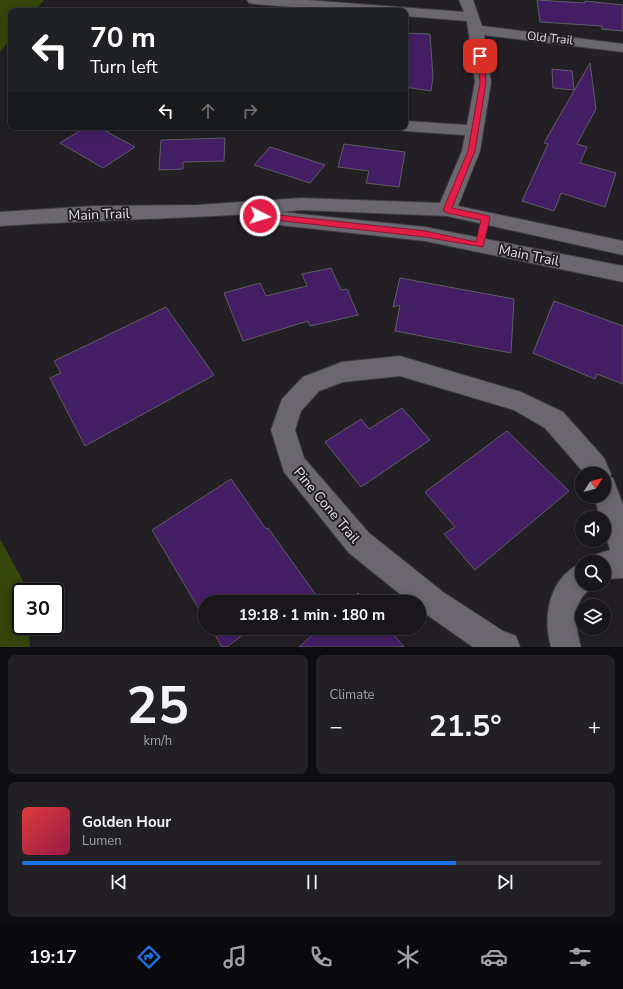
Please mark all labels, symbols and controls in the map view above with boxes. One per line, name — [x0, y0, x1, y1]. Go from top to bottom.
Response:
text: 70 m — [90, 19, 156, 57]
icon: left — [24, 24, 76, 76]
street label: Old Trail — [526, 28, 574, 48]
pin — [463, 39, 497, 73]
icon: arrive — [469, 45, 491, 67]
text: Turn left — [90, 55, 158, 79]
icon: left — [155, 100, 177, 122]
icon: ahead — [197, 100, 219, 122]
icon: right — [239, 100, 261, 122]
position arrow — [239, 195, 281, 237]
street label: Main Trail — [68, 204, 131, 225]
street label: Main Trail — [497, 240, 562, 271]
street label: Pine Cone Trail — [289, 463, 365, 548]
north arrow — [575, 467, 611, 503]
map controls — [575, 467, 611, 635]
button: sound — [575, 511, 611, 547]
button: search — [575, 555, 611, 591]
speed limit sign: 30 — [12, 583, 64, 635]
button: layers — [575, 599, 611, 635]
text: 19:18 · 1 min · 180 m — [239, 605, 385, 625]
text: 25 — [127, 670, 189, 741]
text: Climate — [330, 686, 375, 704]
text: 21.5° — [429, 706, 502, 747]
text: − — [330, 712, 343, 742]
text: + — [588, 712, 601, 742]
text: km/h — [143, 732, 172, 750]
text: Golden Hour — [82, 812, 171, 832]
text: Lumen — [82, 832, 122, 850]
icon: previous — [108, 871, 130, 893]
icon: pause — [301, 871, 323, 893]
icon: next — [494, 871, 516, 893]
icon: directions — [135, 943, 163, 971]
icon: music — [221, 943, 249, 971]
icon: phone — [307, 943, 335, 971]
icon: climate — [394, 943, 422, 971]
icon: car — [480, 943, 508, 971]
icon: filters — [566, 943, 594, 971]
text: 19:17 — [29, 945, 77, 969]

